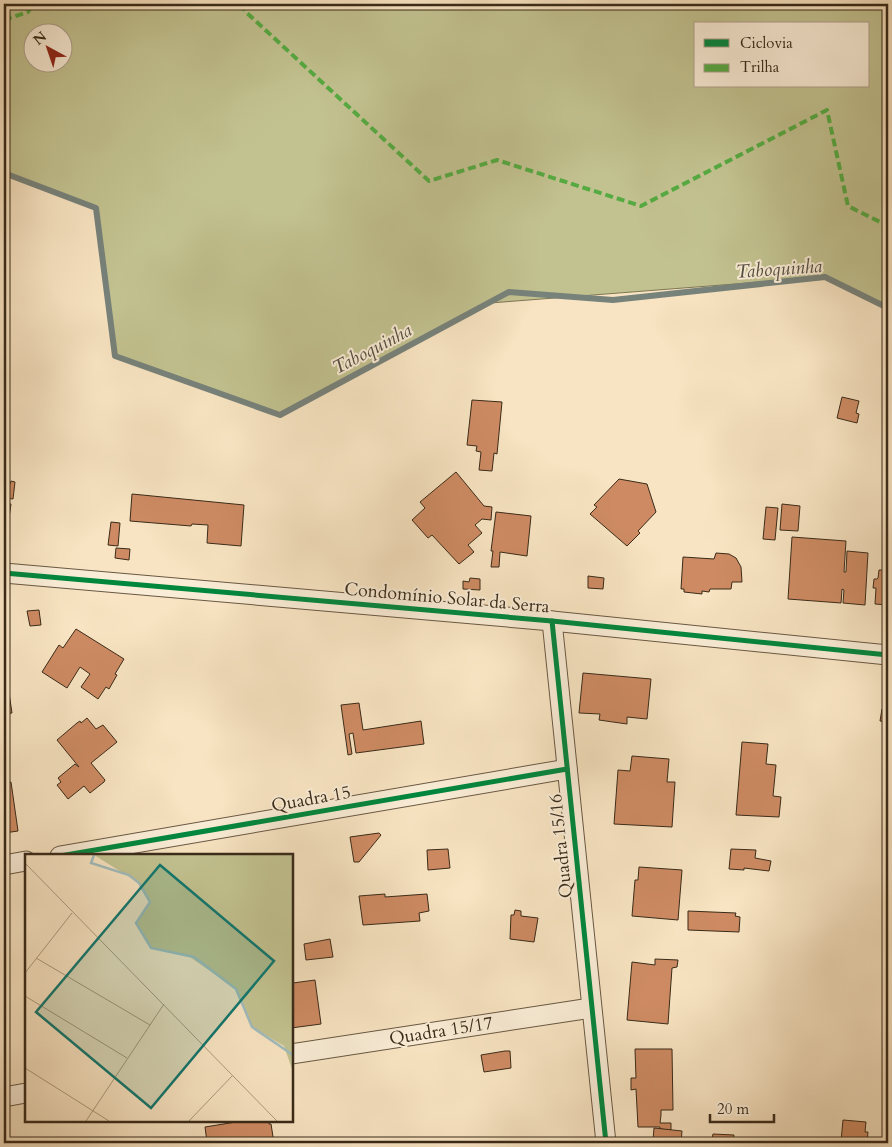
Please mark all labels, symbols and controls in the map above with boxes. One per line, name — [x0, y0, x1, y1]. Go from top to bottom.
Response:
north arrow — [22, 22, 72, 72]
legend — [694, 22, 870, 88]
text: N — [29, 27, 51, 50]
text: Ciclovia — [740, 33, 793, 53]
text: Trilha — [740, 57, 780, 77]
water label: Taboquinha — [735, 253, 823, 285]
water label: Taboquinha — [328, 317, 417, 381]
street label: Condomínio Solar da Serra — [343, 577, 551, 619]
street label: Quadra 15 — [269, 780, 353, 818]
street label: Quadra 15/16 — [543, 793, 579, 899]
inset map — [25, 854, 292, 1122]
street label: Quadra 15/17 — [387, 1010, 495, 1052]
scale bar — [710, 1092, 773, 1124]
text: 20 m — [717, 1099, 749, 1119]

